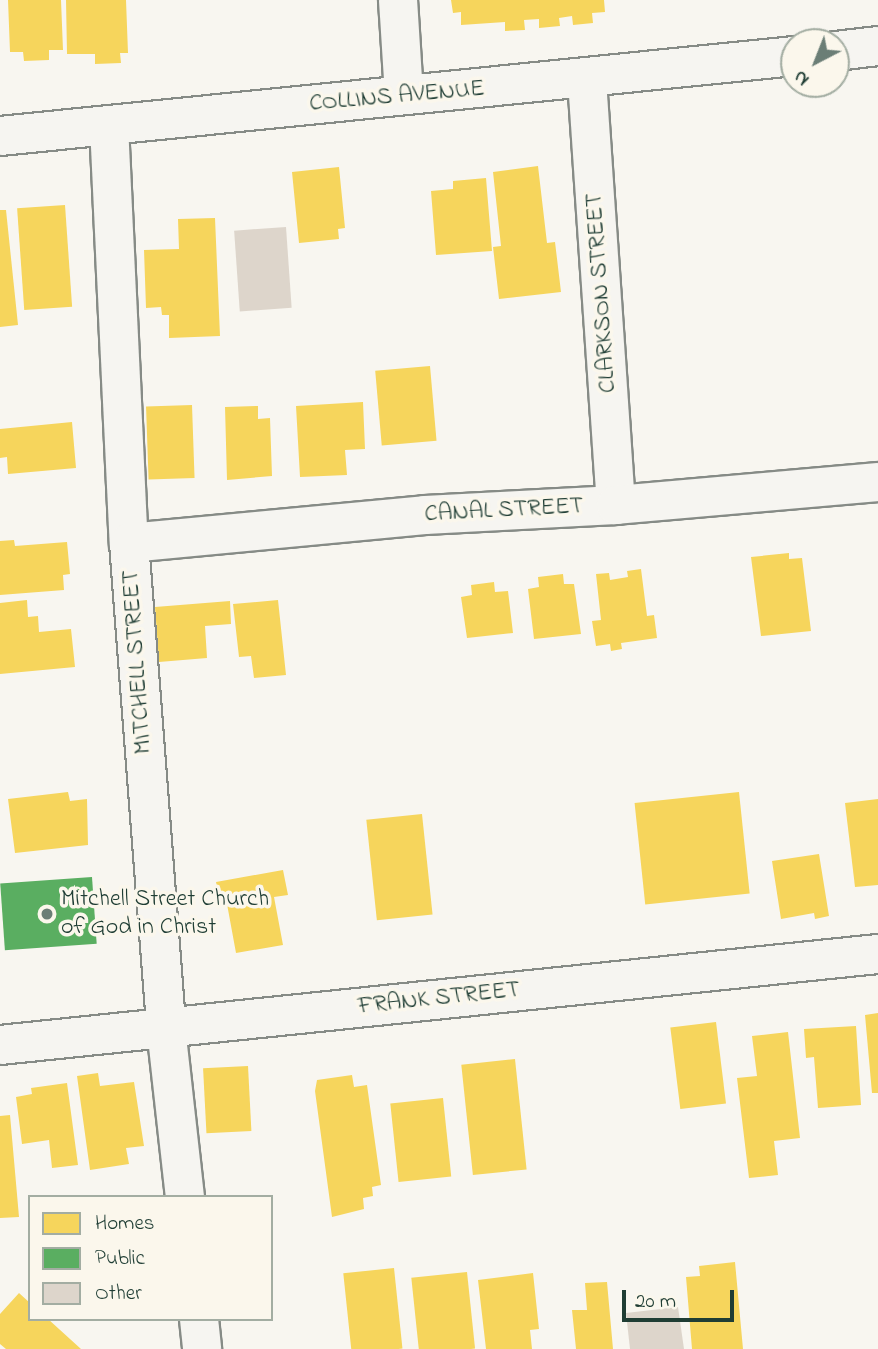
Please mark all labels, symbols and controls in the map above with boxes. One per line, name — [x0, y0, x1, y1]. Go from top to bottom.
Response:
north arrow — [780, 28, 850, 98]
text: N — [788, 63, 816, 92]
street label: COLLINS AVENUE — [308, 75, 486, 119]
street label: CLARKSON STREET — [581, 192, 623, 394]
street label: CANAL STREET — [424, 492, 584, 530]
street label: MITCHELL STREET — [117, 569, 159, 755]
place label: Mitchell Street Church of God in Christ — [61, 886, 269, 942]
marker: Mitchell Street Church of God in Christ — [39, 906, 55, 922]
street label: FRANK STREET — [357, 976, 521, 1022]
legend — [28, 1195, 273, 1321]
text: Homes — [95, 1209, 155, 1239]
text: Public — [95, 1244, 145, 1274]
scale bar — [626, 1276, 738, 1320]
text: Other — [95, 1279, 142, 1309]
text: 20 m — [635, 1287, 676, 1317]

